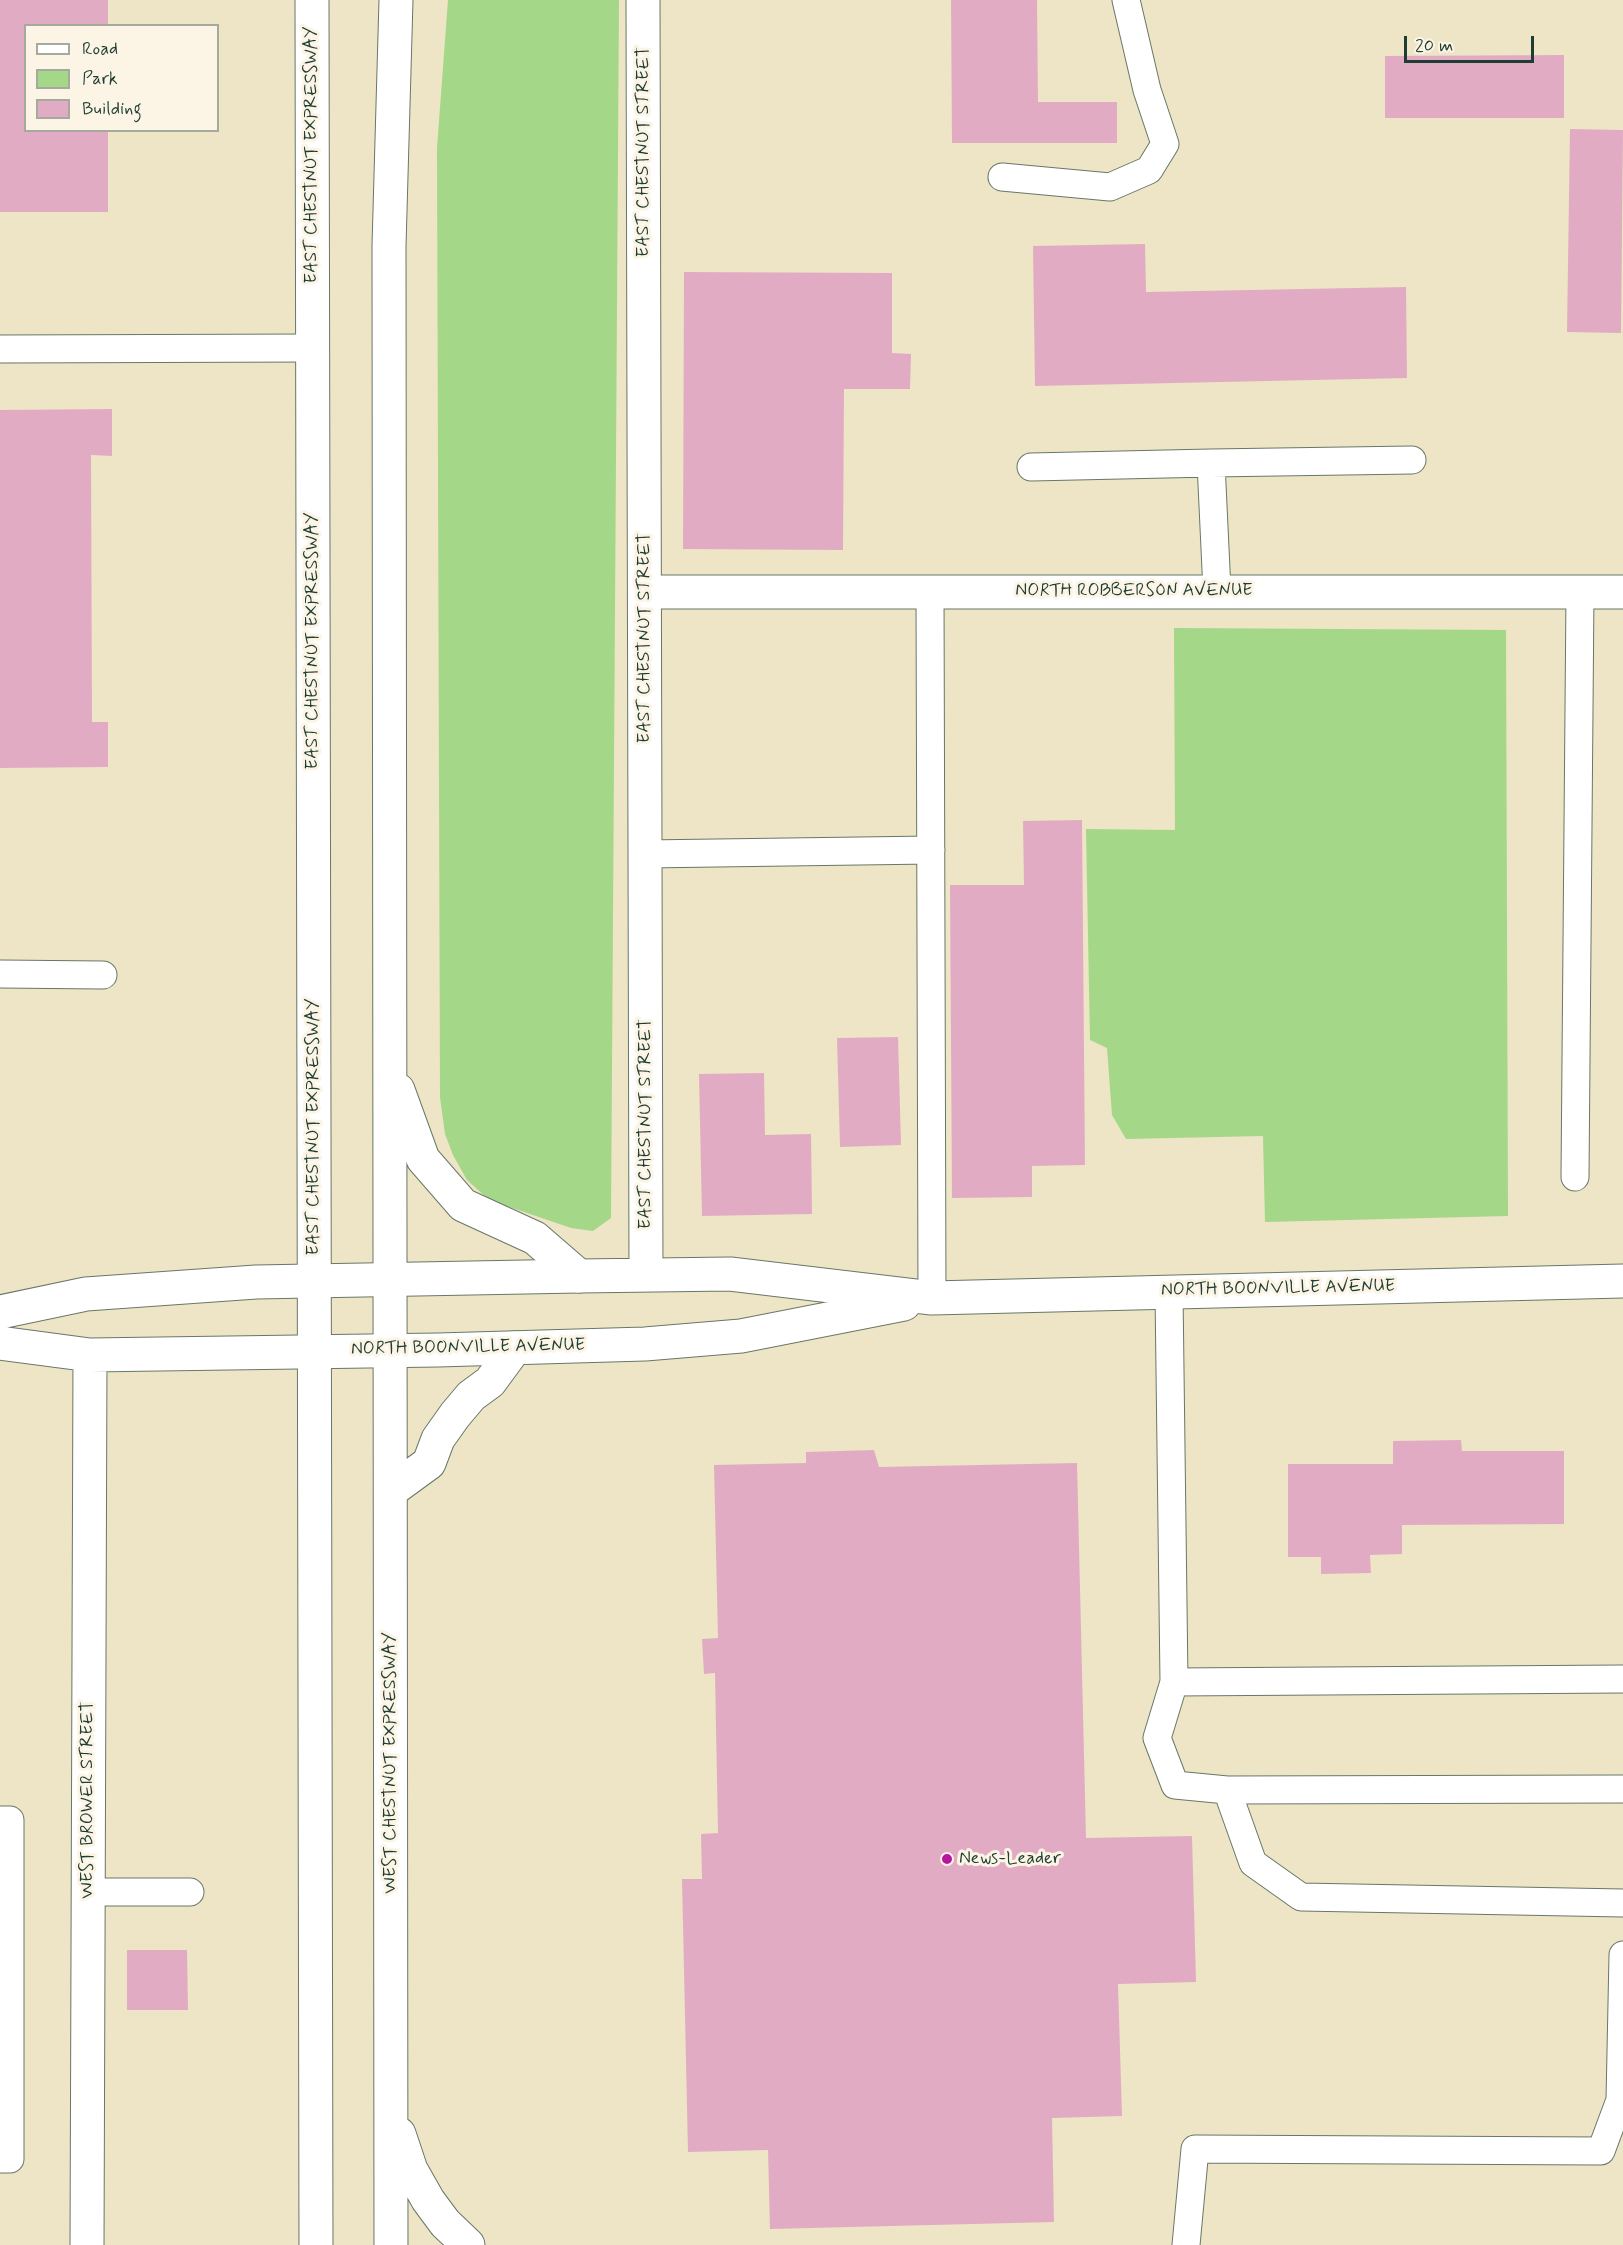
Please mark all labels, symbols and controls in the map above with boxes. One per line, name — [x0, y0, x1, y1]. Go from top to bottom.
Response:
legend — [24, 24, 219, 132]
scale bar — [1407, 24, 1538, 62]
street label: EAST CHESTNUT EXPRESSWAY — [301, 26, 323, 284]
text: 20 m — [1415, 34, 1453, 58]
text: Road — [82, 37, 118, 61]
street label: EAST CHESTNUT STREET — [633, 47, 655, 257]
text: Park — [82, 67, 118, 91]
text: Building — [82, 97, 142, 121]
street label: EAST CHESTNUT EXPRESSWAY — [302, 512, 324, 770]
street label: EAST CHESTNUT STREET — [634, 533, 656, 743]
street label: NORTH ROBBERSON AVENUE — [1015, 580, 1253, 602]
street label: EAST CHESTNUT EXPRESSWAY — [303, 998, 325, 1256]
street label: EAST CHESTNUT STREET — [635, 1019, 657, 1229]
street label: NORTH BOONVILLE AVENUE — [1161, 1276, 1395, 1302]
street label: NORTH BOONVILLE AVENUE — [351, 1335, 585, 1361]
street label: WEST CHESTNUT EXPRESSWAY — [380, 1632, 402, 1894]
street label: WEST BROWER STREET — [77, 1701, 99, 1899]
place label: News-Leader — [959, 1848, 1061, 1870]
marker: News-Leader — [940, 1852, 954, 1866]

